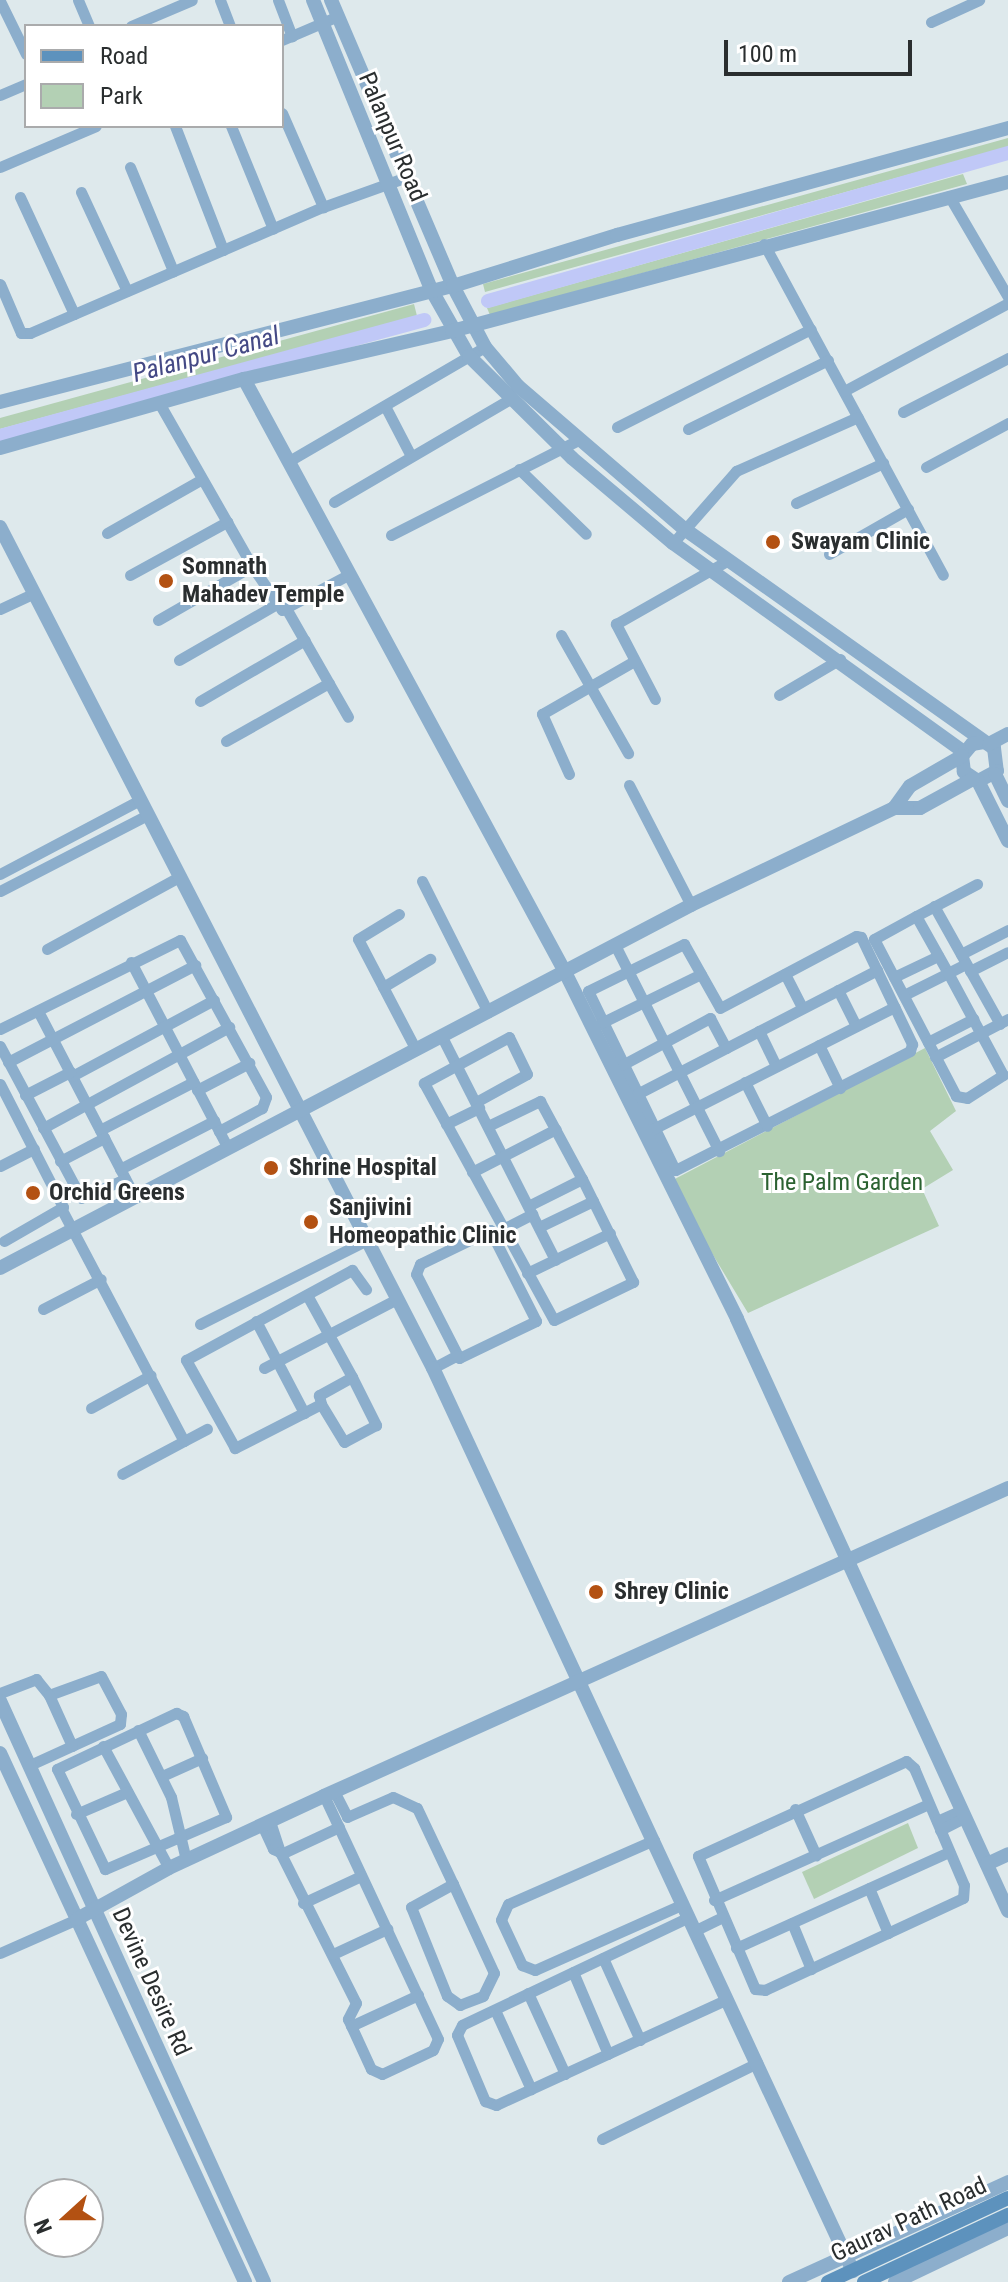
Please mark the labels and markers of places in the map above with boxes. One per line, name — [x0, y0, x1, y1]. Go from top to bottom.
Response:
place label: Swayam Clinic — [791, 528, 930, 556]
marker: Swayam Clinic — [762, 531, 784, 553]
place label: Somnath Mahadev Temple — [182, 553, 345, 609]
marker: Somnath Mahadev Temple — [157, 572, 175, 590]
place label: Shrine Hospital — [289, 1154, 437, 1182]
marker: Shrine Hospital — [260, 1157, 282, 1179]
place label: Orchid Greens — [49, 1179, 185, 1207]
marker: Orchid Greens — [24, 1184, 42, 1202]
place label: Sanjivini Homeopathic Clinic — [329, 1194, 517, 1250]
marker: Sanjivini Homeopathic Clinic — [300, 1211, 322, 1233]
place label: Shrey Clinic — [614, 1578, 729, 1606]
marker: Shrey Clinic — [585, 1581, 607, 1603]

